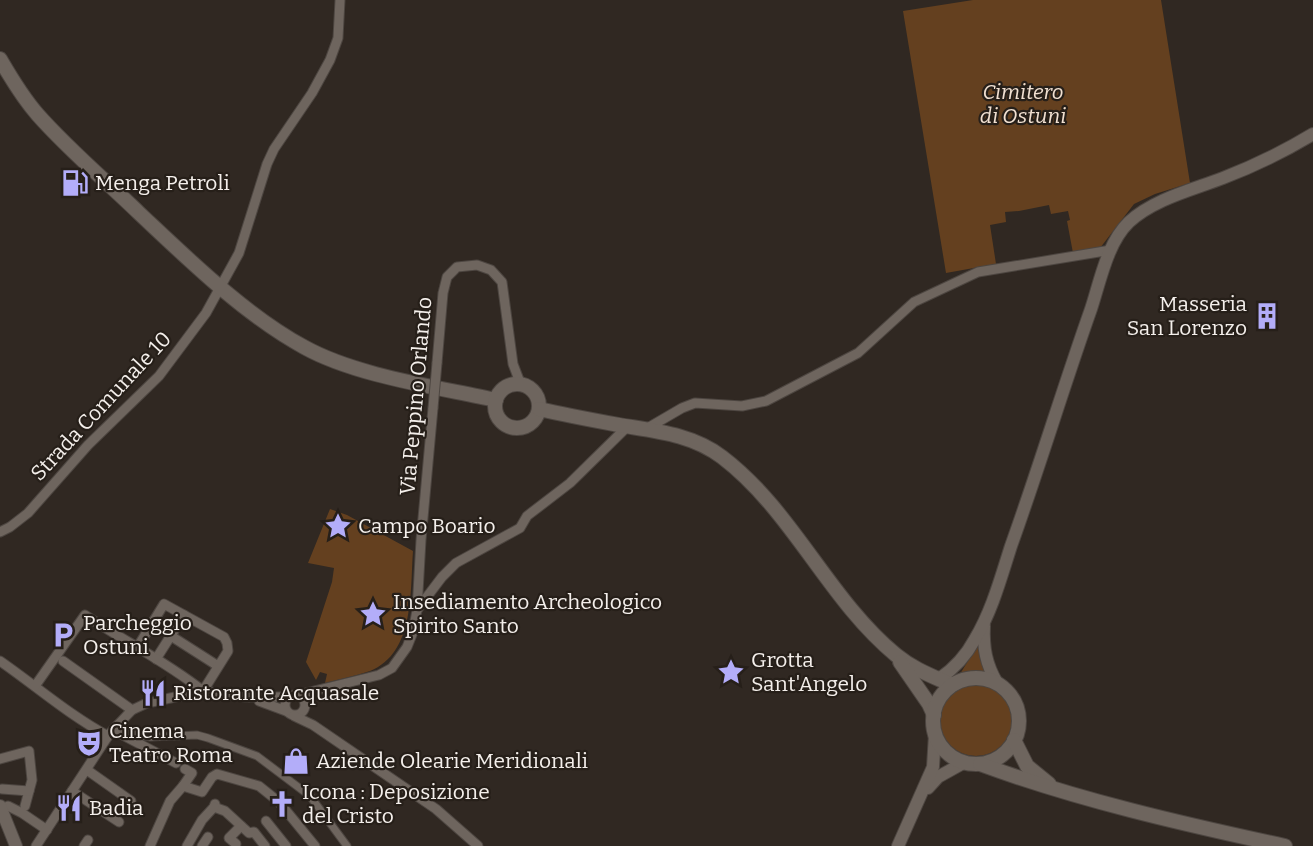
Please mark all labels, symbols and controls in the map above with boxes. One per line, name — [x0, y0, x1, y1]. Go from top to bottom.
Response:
park label: Cimitero di Ostuni — [980, 79, 1066, 129]
fuel station icon: Menga Petroli — [60, 168, 90, 198]
place label: Menga Petroli — [95, 170, 230, 196]
place label: Masseria San Lorenzo — [1127, 291, 1248, 341]
street label: Via Peppino Orlando — [394, 296, 438, 496]
building icon: Masseria San Lorenzo — [1252, 301, 1282, 331]
street label: Strada Comunale 10 — [25, 326, 177, 486]
place icon: Campo Boario — [323, 511, 353, 541]
place label: Campo Boario — [358, 513, 496, 539]
place label: Insediamento Archeologico Spirito Santo — [393, 589, 662, 639]
place icon: Insediamento Archeologico Spirito Santo — [358, 599, 388, 629]
place label: Parcheggio Ostuni — [83, 610, 192, 660]
parking icon: Parcheggio Ostuni — [48, 620, 78, 650]
place label: Grotta Sant'Angelo — [751, 647, 867, 697]
place icon: Grotta Sant'Angelo — [716, 657, 746, 687]
restaurant icon: Ristorante Acquasale — [138, 678, 168, 708]
place label: Ristorante Acquasale — [173, 680, 379, 706]
place label: Cinema Teatro Roma — [109, 718, 233, 768]
theatre icon: Cinema Teatro Roma — [74, 728, 104, 758]
shop icon: Aziende Olearie Meridionali — [281, 746, 311, 776]
place label: Aziende Olearie Meridionali — [316, 748, 588, 774]
place label: Icona : Deposizione del Cristo — [302, 779, 490, 829]
church icon: Icona : Deposizione del Cristo — [267, 789, 297, 819]
restaurant icon: Badia — [54, 793, 84, 823]
place label: Badia — [89, 795, 144, 821]

